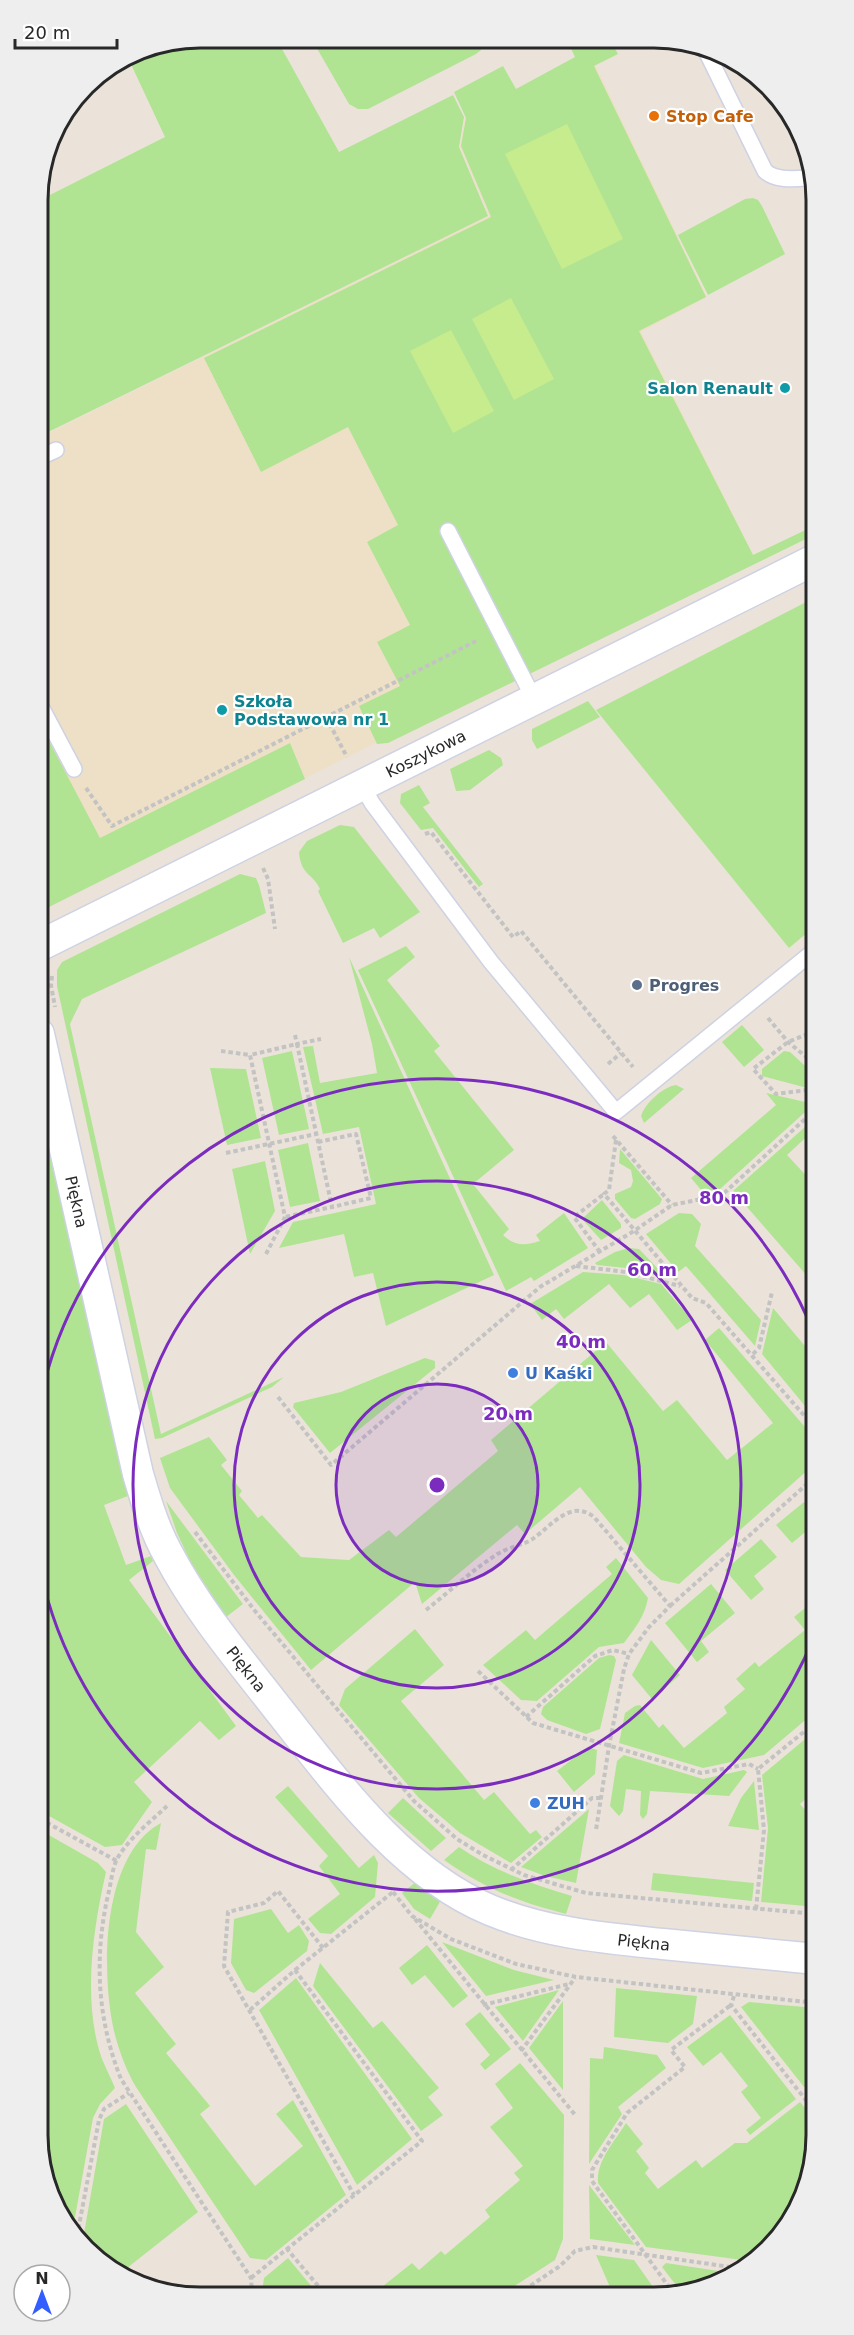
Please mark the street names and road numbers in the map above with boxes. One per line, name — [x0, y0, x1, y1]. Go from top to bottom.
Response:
street label: Koszykowa — [383, 726, 469, 782]
street label: Piękna — [61, 1174, 91, 1230]
street label: Piękna — [222, 1643, 270, 1696]
street label: Piękna — [616, 1930, 671, 1955]

